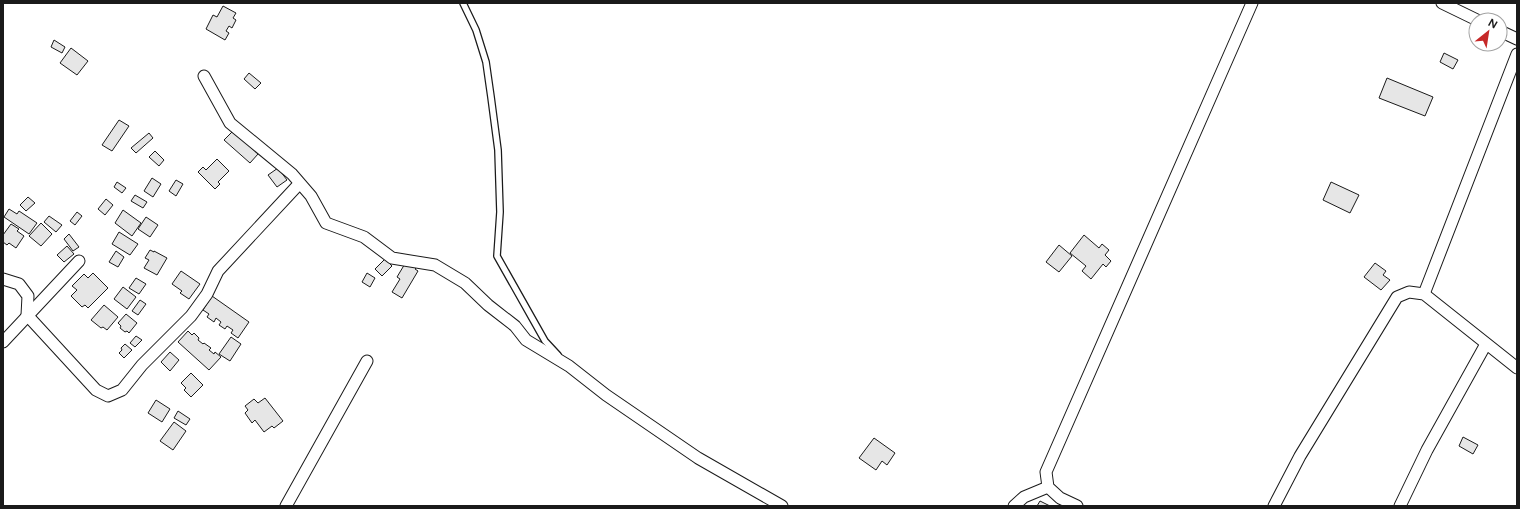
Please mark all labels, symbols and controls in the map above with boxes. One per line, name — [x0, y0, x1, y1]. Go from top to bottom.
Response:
north arrow — [1468, 12, 1508, 52]
text: N — [1486, 16, 1500, 32]

